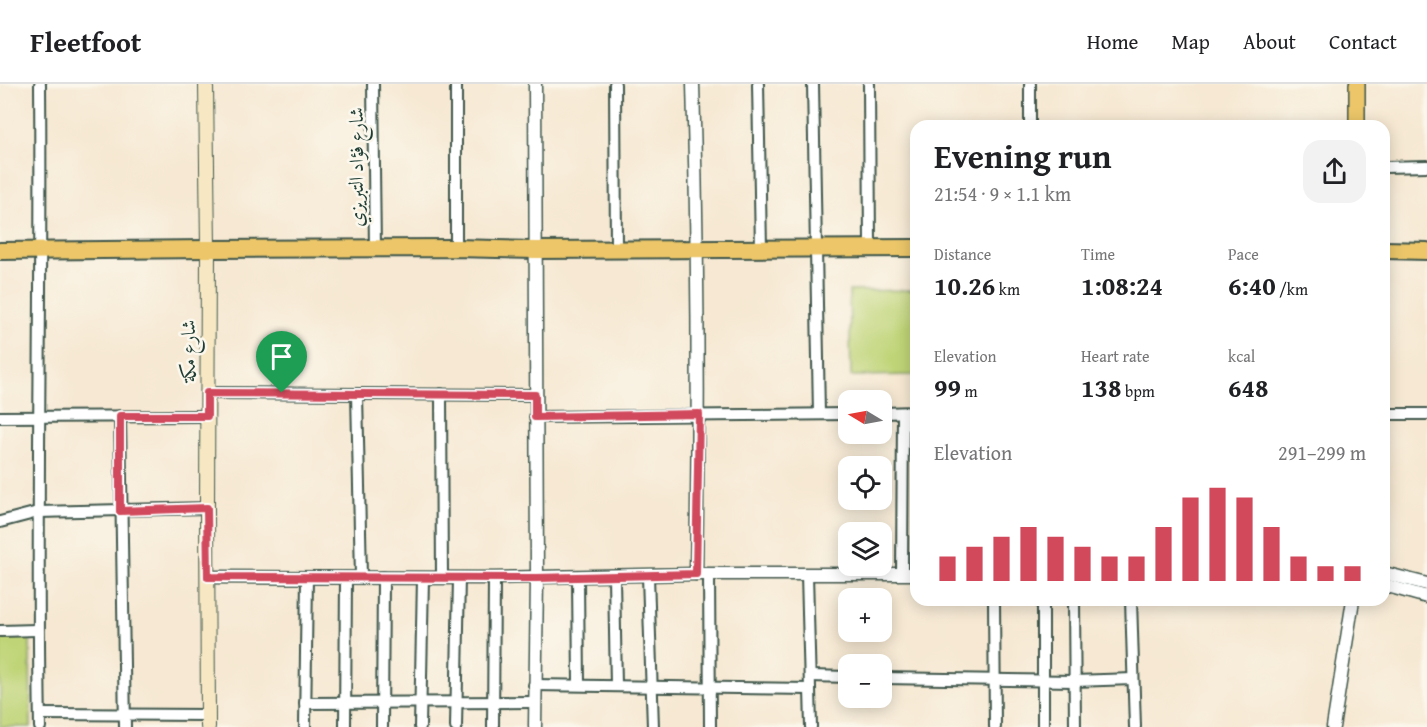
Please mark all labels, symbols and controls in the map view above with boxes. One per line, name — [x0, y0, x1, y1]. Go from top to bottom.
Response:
text: Fleetfoot — [30, 21, 141, 62]
text: Home — [1087, 26, 1138, 57]
text: Map — [1171, 26, 1210, 57]
text: About — [1243, 26, 1296, 57]
text: Contact — [1329, 26, 1397, 57]
street label: شارع فؤاد التبريزي — [341, 107, 374, 227]
text: Evening run — [934, 132, 1111, 180]
button: share — [1303, 140, 1366, 203]
text: 21:54 · 9 × 1.1 km — [934, 179, 1071, 208]
text: Distance — [934, 242, 991, 266]
text: Time — [1081, 242, 1115, 266]
text: Pace — [1228, 242, 1259, 266]
text: 10.26 — [934, 266, 995, 305]
text: 1:08:24 — [1081, 266, 1163, 305]
text: 6:40 — [1228, 266, 1276, 305]
text: km — [995, 277, 1020, 301]
text: /km — [1276, 277, 1308, 301]
street label: شارع مكة — [173, 320, 206, 383]
pin — [256, 331, 307, 393]
icon: arrive — [265, 340, 298, 373]
text: Elevation — [934, 344, 997, 368]
text: Heart rate — [1081, 344, 1150, 368]
text: kcal — [1228, 344, 1255, 368]
text: 99 — [934, 368, 961, 407]
text: 138 — [1081, 368, 1121, 407]
text: 648 — [1228, 368, 1268, 407]
text: m — [961, 379, 978, 403]
text: bpm — [1121, 379, 1155, 403]
north arrow — [838, 390, 892, 444]
map controls — [838, 390, 892, 708]
text: Elevation — [934, 438, 1012, 467]
text: 291–299 m — [1278, 438, 1366, 467]
button: locate — [838, 456, 892, 510]
button: layers — [838, 522, 892, 576]
button: + — [838, 588, 892, 642]
button: − — [838, 654, 892, 708]

